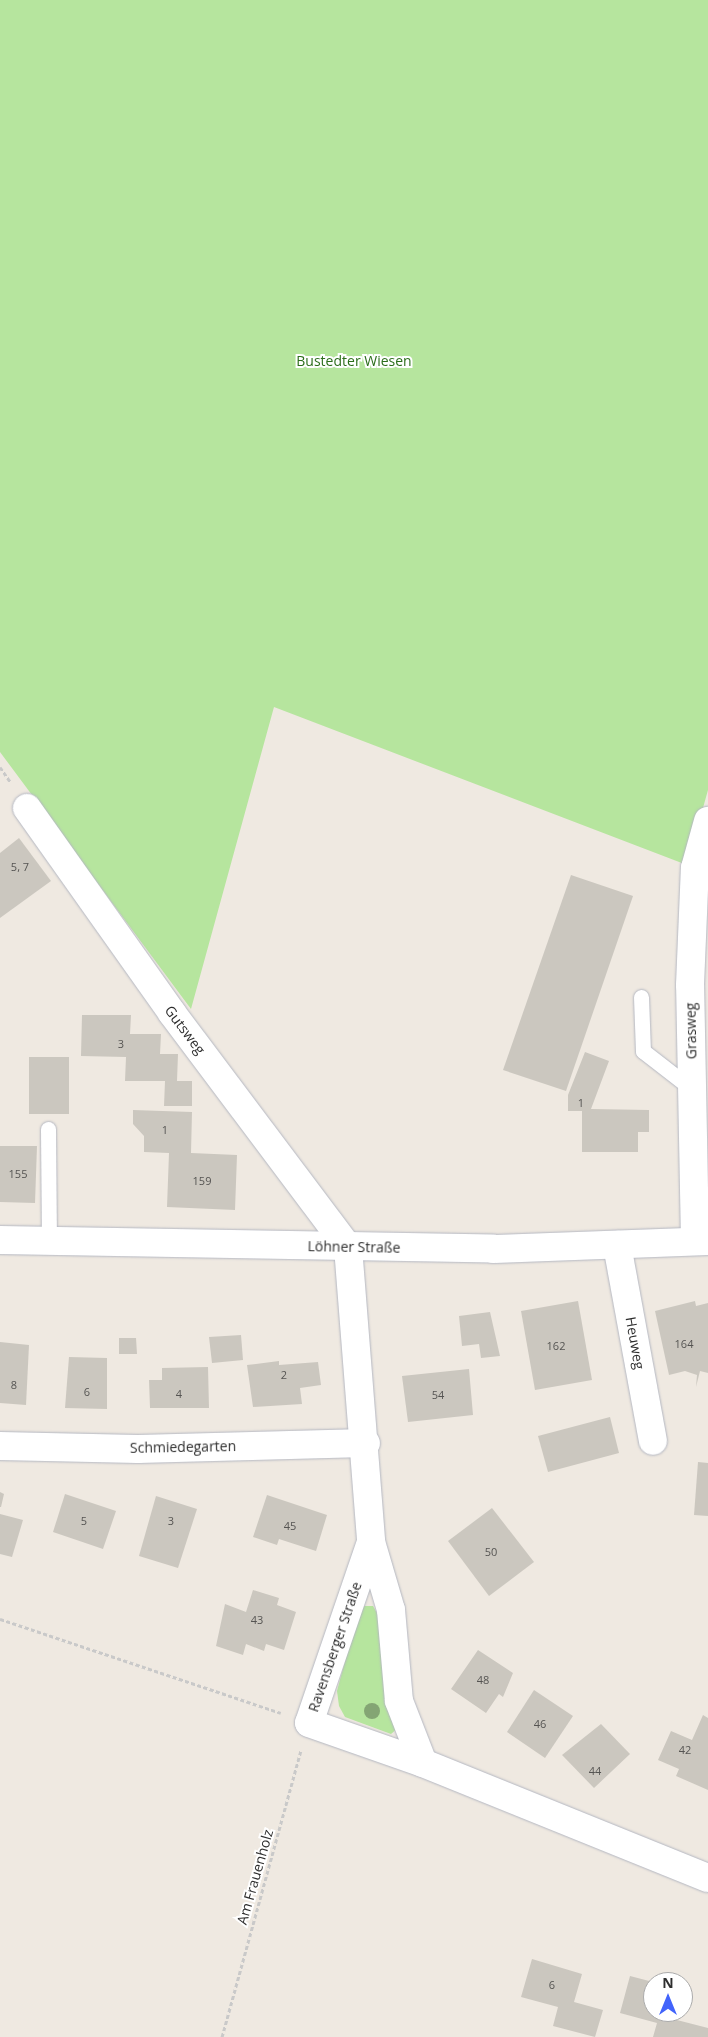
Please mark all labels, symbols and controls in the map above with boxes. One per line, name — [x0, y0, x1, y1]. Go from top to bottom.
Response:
park label: Bustedter Wiesen — [296, 353, 412, 369]
house number: 5, 7 — [11, 860, 29, 874]
street label: Gutsweg — [161, 1002, 209, 1058]
street label: Grasweg — [682, 1003, 700, 1059]
house number: 3 — [118, 1037, 124, 1051]
house number: 1 — [578, 1096, 584, 1110]
house number: 1 — [162, 1123, 168, 1137]
house number: 155 — [9, 1167, 27, 1181]
house number: 159 — [193, 1174, 211, 1188]
street label: Löhner Straße — [307, 1238, 401, 1256]
street label: Heuweg — [622, 1315, 648, 1371]
house number: 164 — [675, 1337, 693, 1351]
house number: 162 — [547, 1339, 565, 1353]
house number: 2 — [281, 1368, 287, 1382]
house number: 8 — [11, 1378, 17, 1392]
house number: 6 — [84, 1385, 90, 1399]
house number: 4 — [176, 1387, 182, 1401]
house number: 54 — [432, 1388, 444, 1402]
street label: Schmiedegarten — [130, 1438, 236, 1456]
house number: 5 — [81, 1514, 87, 1528]
house number: 3 — [168, 1514, 174, 1528]
house number: 45 — [284, 1519, 296, 1533]
house number: 50 — [485, 1545, 497, 1559]
street label: Ravensberger Straße — [305, 1580, 365, 1714]
house number: 43 — [251, 1613, 263, 1627]
house number: 48 — [477, 1673, 489, 1687]
house number: 46 — [534, 1717, 546, 1731]
house number: 42 — [679, 1743, 691, 1757]
house number: 44 — [589, 1764, 601, 1778]
street label: Am Frauenholz — [233, 1827, 277, 1927]
north arrow — [643, 1972, 693, 2022]
text: N — [662, 1973, 674, 1992]
house number: 6 — [549, 1978, 555, 1992]

